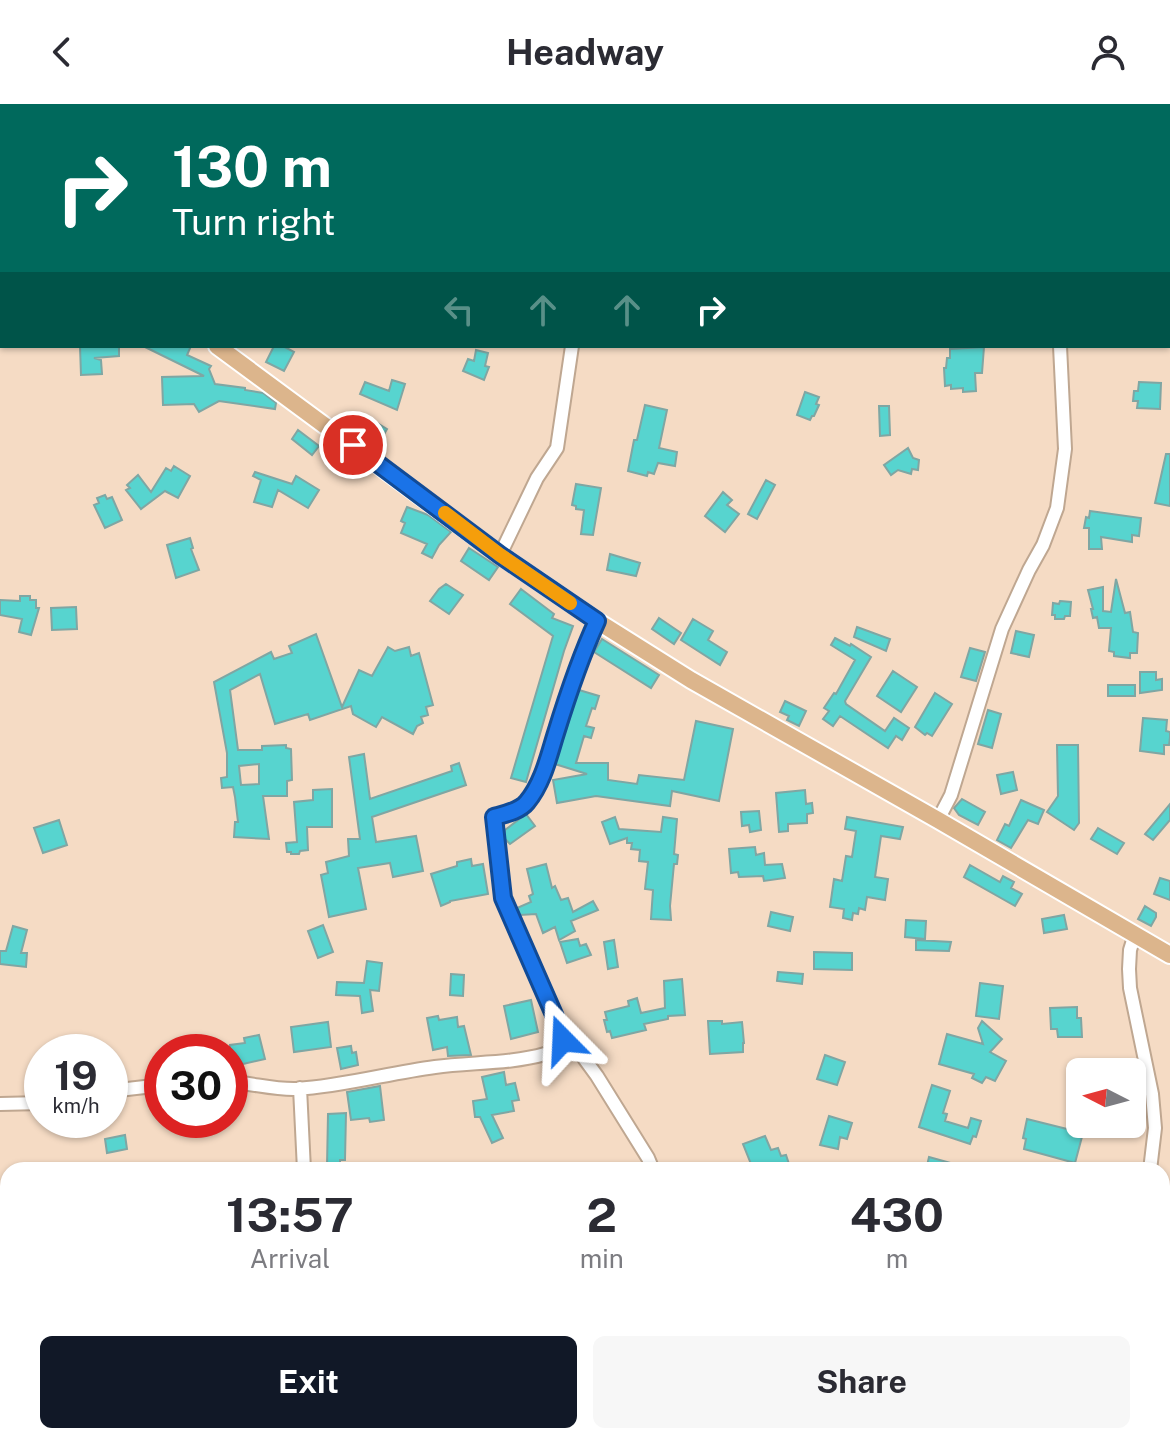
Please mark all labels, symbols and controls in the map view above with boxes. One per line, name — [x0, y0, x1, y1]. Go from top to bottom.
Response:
icon: back — [40, 30, 84, 74]
icon: person — [1086, 30, 1130, 74]
text: Headway — [506, 31, 664, 73]
text: 130 m — [172, 134, 332, 200]
icon: right — [40, 136, 144, 240]
text: Turn right — [172, 201, 335, 243]
icon: left — [437, 288, 481, 332]
icon: ahead — [521, 288, 565, 332]
icon: ahead — [605, 288, 649, 332]
icon: right — [689, 288, 733, 332]
pin — [319, 411, 387, 479]
icon: arrive — [331, 423, 375, 467]
position arrow — [521, 998, 605, 1082]
speed limit sign: 30 — [144, 1034, 248, 1138]
text: 19 — [54, 1052, 98, 1099]
north arrow — [1066, 1058, 1146, 1138]
map controls — [1066, 1058, 1146, 1138]
text: km/h — [52, 1094, 100, 1118]
text: 13:57 — [226, 1186, 354, 1243]
text: 2 — [587, 1186, 617, 1243]
text: 430 — [850, 1186, 944, 1243]
text: Arrival — [250, 1243, 330, 1274]
text: min — [580, 1243, 624, 1274]
text: m — [886, 1243, 908, 1274]
button: Exit — [40, 1336, 577, 1428]
button: Share — [593, 1336, 1130, 1428]

